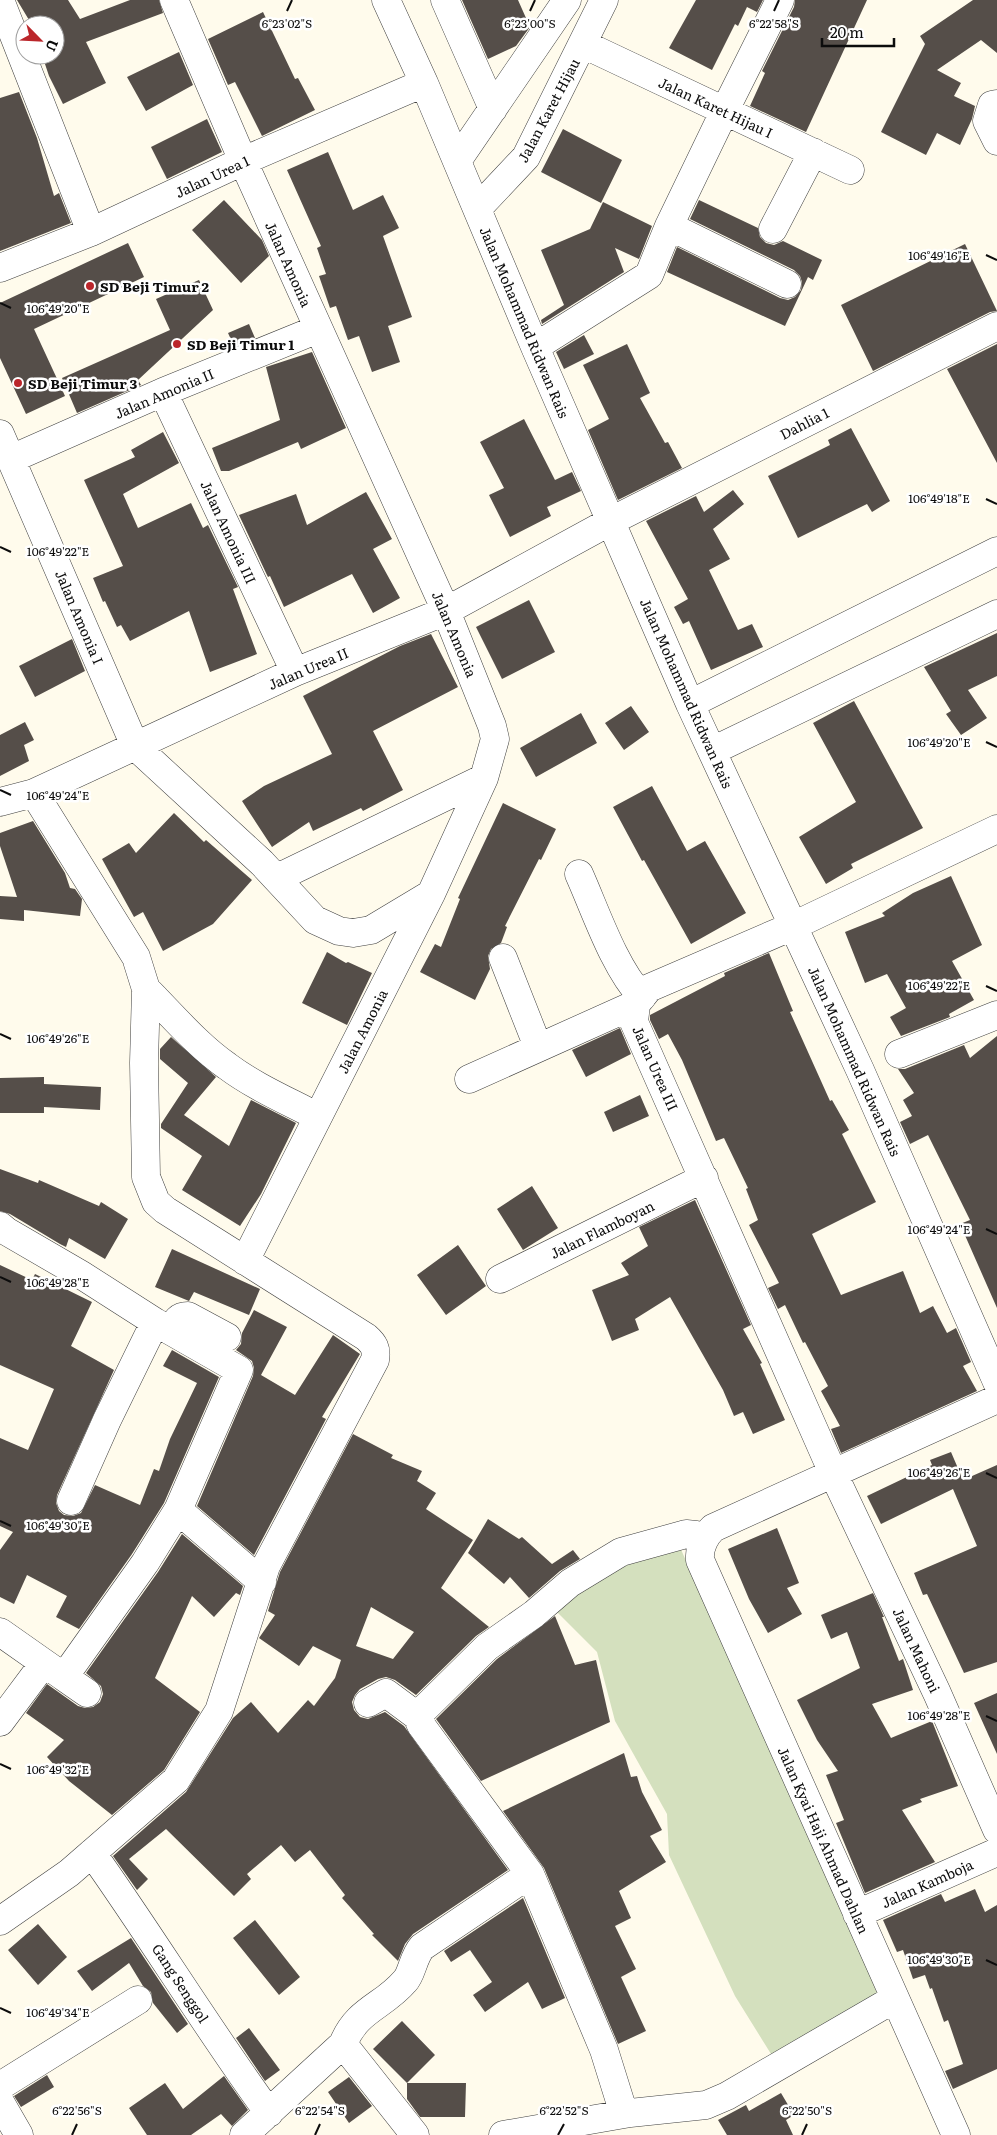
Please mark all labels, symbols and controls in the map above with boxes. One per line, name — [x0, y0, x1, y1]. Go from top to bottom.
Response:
text: 6°23'02"S — [262, 14, 312, 32]
text: 6°23'00"S — [504, 14, 556, 32]
text: 6°22'58"S — [749, 14, 799, 32]
north arrow — [15, 15, 65, 65]
scale bar — [822, 15, 894, 47]
text: 20 m — [830, 20, 864, 43]
text: U — [41, 37, 64, 55]
street label: Jalan Karet Hijau — [512, 54, 584, 166]
street label: Jalan Karet Hijau I — [656, 72, 776, 142]
street label: Jalan Urea 1 — [172, 150, 253, 202]
street label: Jalan Amonia — [261, 218, 317, 310]
street label: Jalan Mohammad Ridwan Rais — [476, 223, 574, 421]
text: 106°49'16"E — [908, 246, 970, 264]
place label: SD Beji Timur 2 — [100, 276, 210, 296]
marker: SD Beji Timur 2 — [84, 280, 96, 292]
text: 106°49'20"E — [26, 299, 90, 317]
place label: SD Beji Timur 1 — [187, 334, 295, 354]
marker: SD Beji Timur 1 — [171, 338, 183, 350]
street label: Jalan Amonia II — [111, 363, 217, 423]
place label: SD Beji Timur 3 — [28, 373, 138, 393]
marker: SD Beji Timur 3 — [12, 377, 24, 389]
street label: Dahlia 1 — [776, 402, 832, 444]
street label: Jalan Amonia III — [196, 477, 262, 587]
text: 106°49'18"E — [908, 489, 970, 507]
text: 106°49'22"E — [27, 542, 90, 560]
street label: Jalan Amonia I — [51, 567, 109, 667]
street label: Jalan Amonia — [428, 588, 482, 681]
street label: Jalan Mohammad Ridwan Rais — [636, 595, 738, 791]
street label: Jalan Urea II — [265, 642, 351, 694]
text: 106°49'20"E — [907, 733, 971, 751]
text: 106°49'24"E — [27, 786, 90, 804]
street label: Jalan Mohammad Ridwan Rais — [804, 963, 906, 1159]
text: 106°49'22"E — [908, 976, 971, 994]
street label: Jalan Amonia — [332, 985, 392, 1077]
street label: Jalan Urea III — [628, 1022, 684, 1114]
text: 106°49'26"E — [27, 1029, 90, 1047]
street label: Jalan Flamboyan — [547, 1195, 657, 1263]
text: 106°49'24"E — [908, 1220, 971, 1238]
text: 106°49'28"E — [27, 1273, 90, 1291]
text: 106°49'26"E — [908, 1463, 971, 1481]
text: 106°49'30"E — [26, 1516, 90, 1534]
street label: Jalan Mahoni — [889, 1604, 946, 1696]
text: 106°49'28"E — [908, 1706, 971, 1724]
street label: Jalan Kyai Haji Ahmad Dahlan — [774, 1743, 874, 1937]
text: 106°49'32"E — [27, 1760, 90, 1778]
street label: Jalan Kamboja — [878, 1854, 976, 1912]
street label: Gang Senggol — [148, 1940, 214, 2027]
text: 106°49'30"E — [907, 1950, 971, 1968]
text: 106°49'34"E — [26, 2003, 90, 2021]
text: 6°22'56"S — [52, 2101, 102, 2119]
text: 6°22'54"S — [295, 2101, 345, 2119]
text: 6°22'52"S — [539, 2101, 589, 2119]
text: 6°22'50"S — [782, 2101, 832, 2119]

